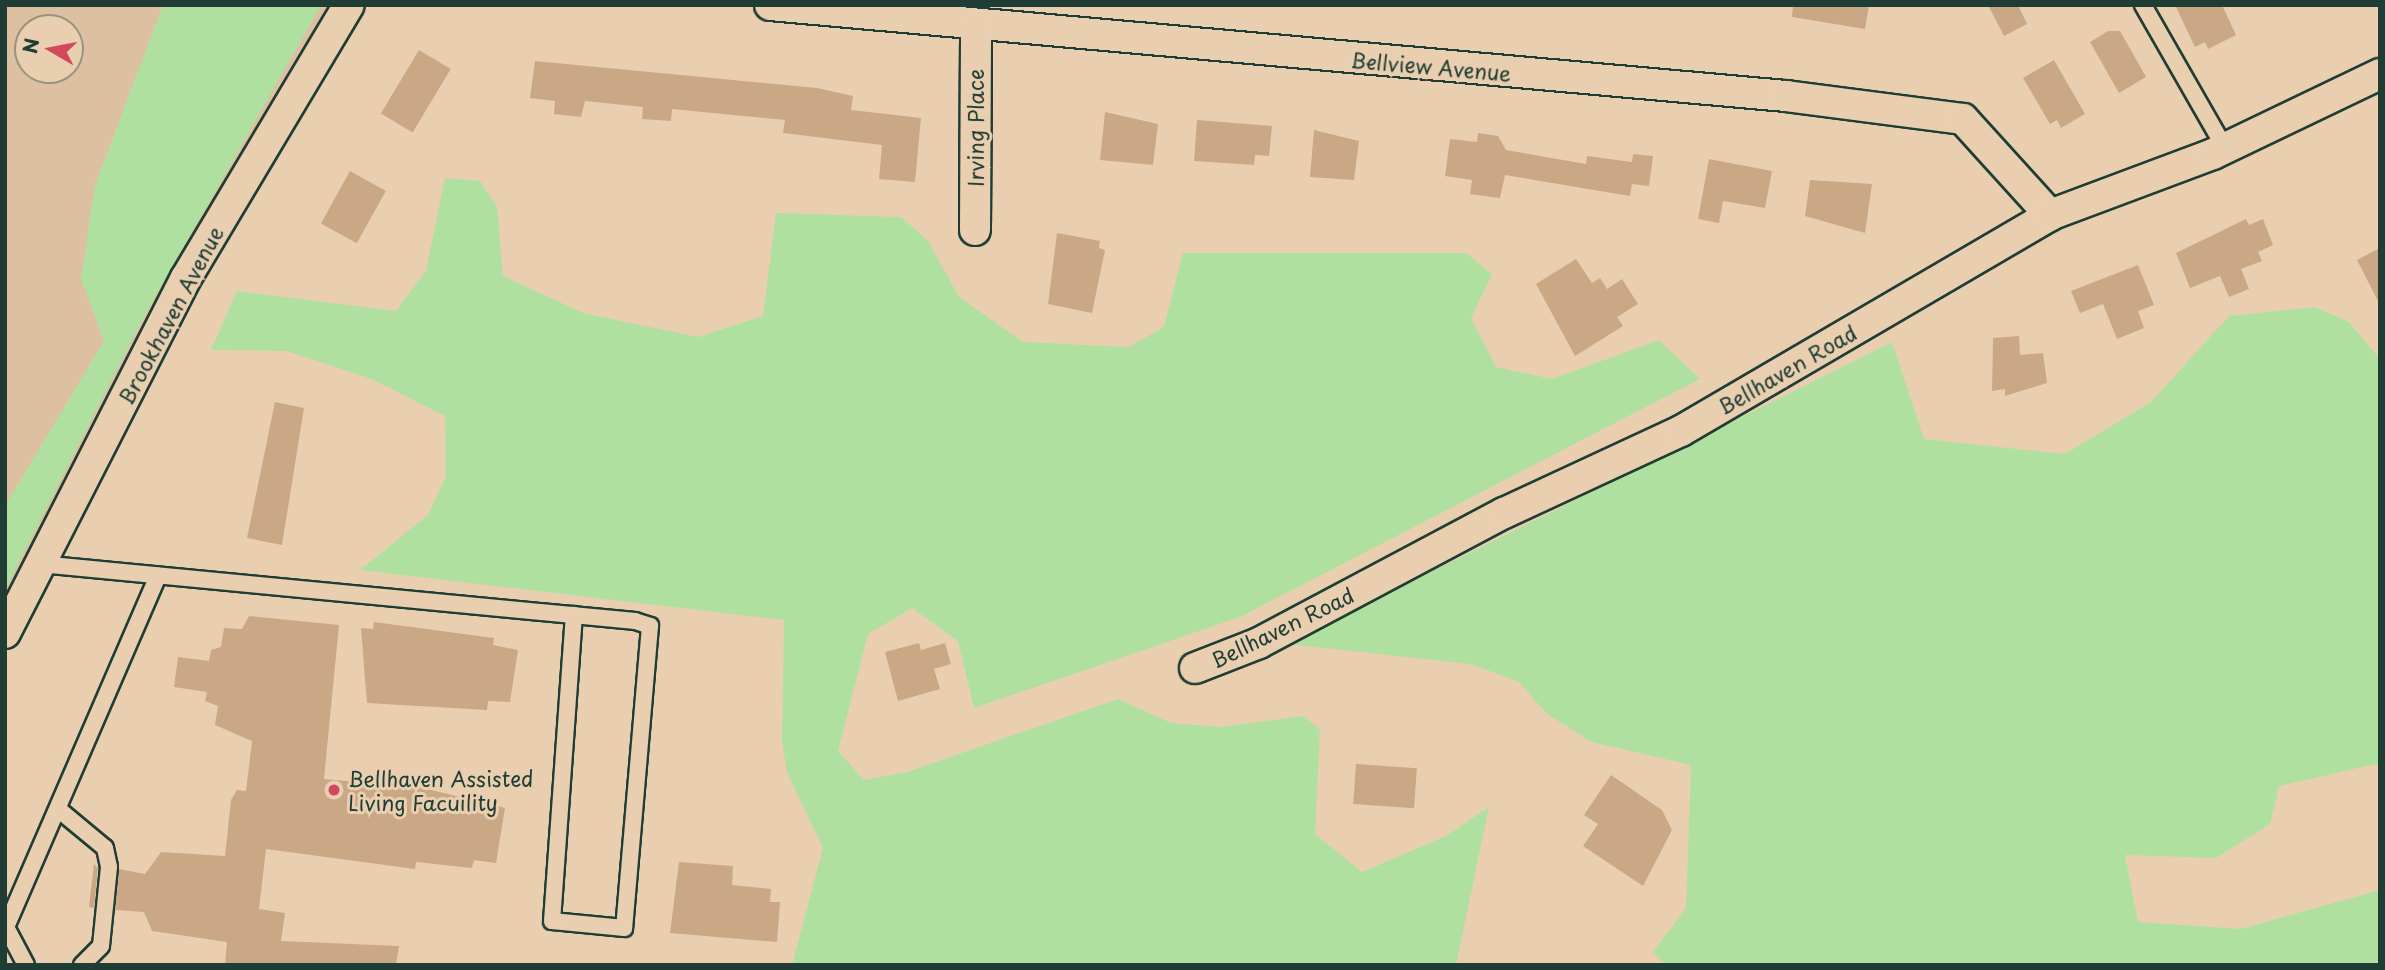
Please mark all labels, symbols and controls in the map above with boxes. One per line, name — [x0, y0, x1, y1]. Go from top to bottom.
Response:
north arrow — [14, 14, 84, 84]
text: N — [15, 36, 45, 56]
street label: Bellview Avenue — [1350, 46, 1512, 86]
street label: Irving Place — [962, 69, 988, 187]
street label: Brookhaven Avenue — [112, 221, 228, 409]
street label: Bellhaven Road — [1714, 319, 1860, 419]
street label: Bellhaven Road — [1207, 582, 1357, 672]
place label: Bellhaven Assisted Living Facuility — [348, 765, 535, 815]
marker: Bellhaven Assisted Living Facuility — [326, 782, 342, 798]

